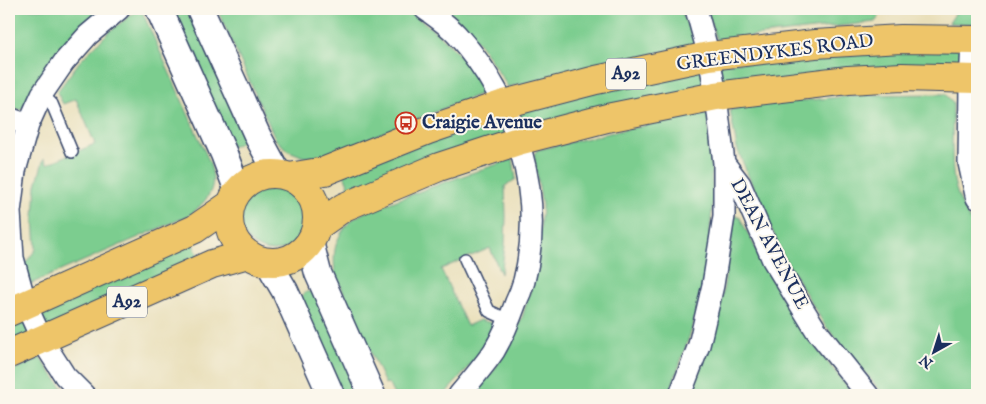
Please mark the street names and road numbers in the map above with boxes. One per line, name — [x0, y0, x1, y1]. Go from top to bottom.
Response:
street label: GREENDYKES ROAD — [675, 29, 875, 77]
road number: A92 — [606, 59, 646, 90]
street label: DEAN AVENUE — [724, 174, 814, 314]
road number: A92 — [107, 286, 147, 318]

